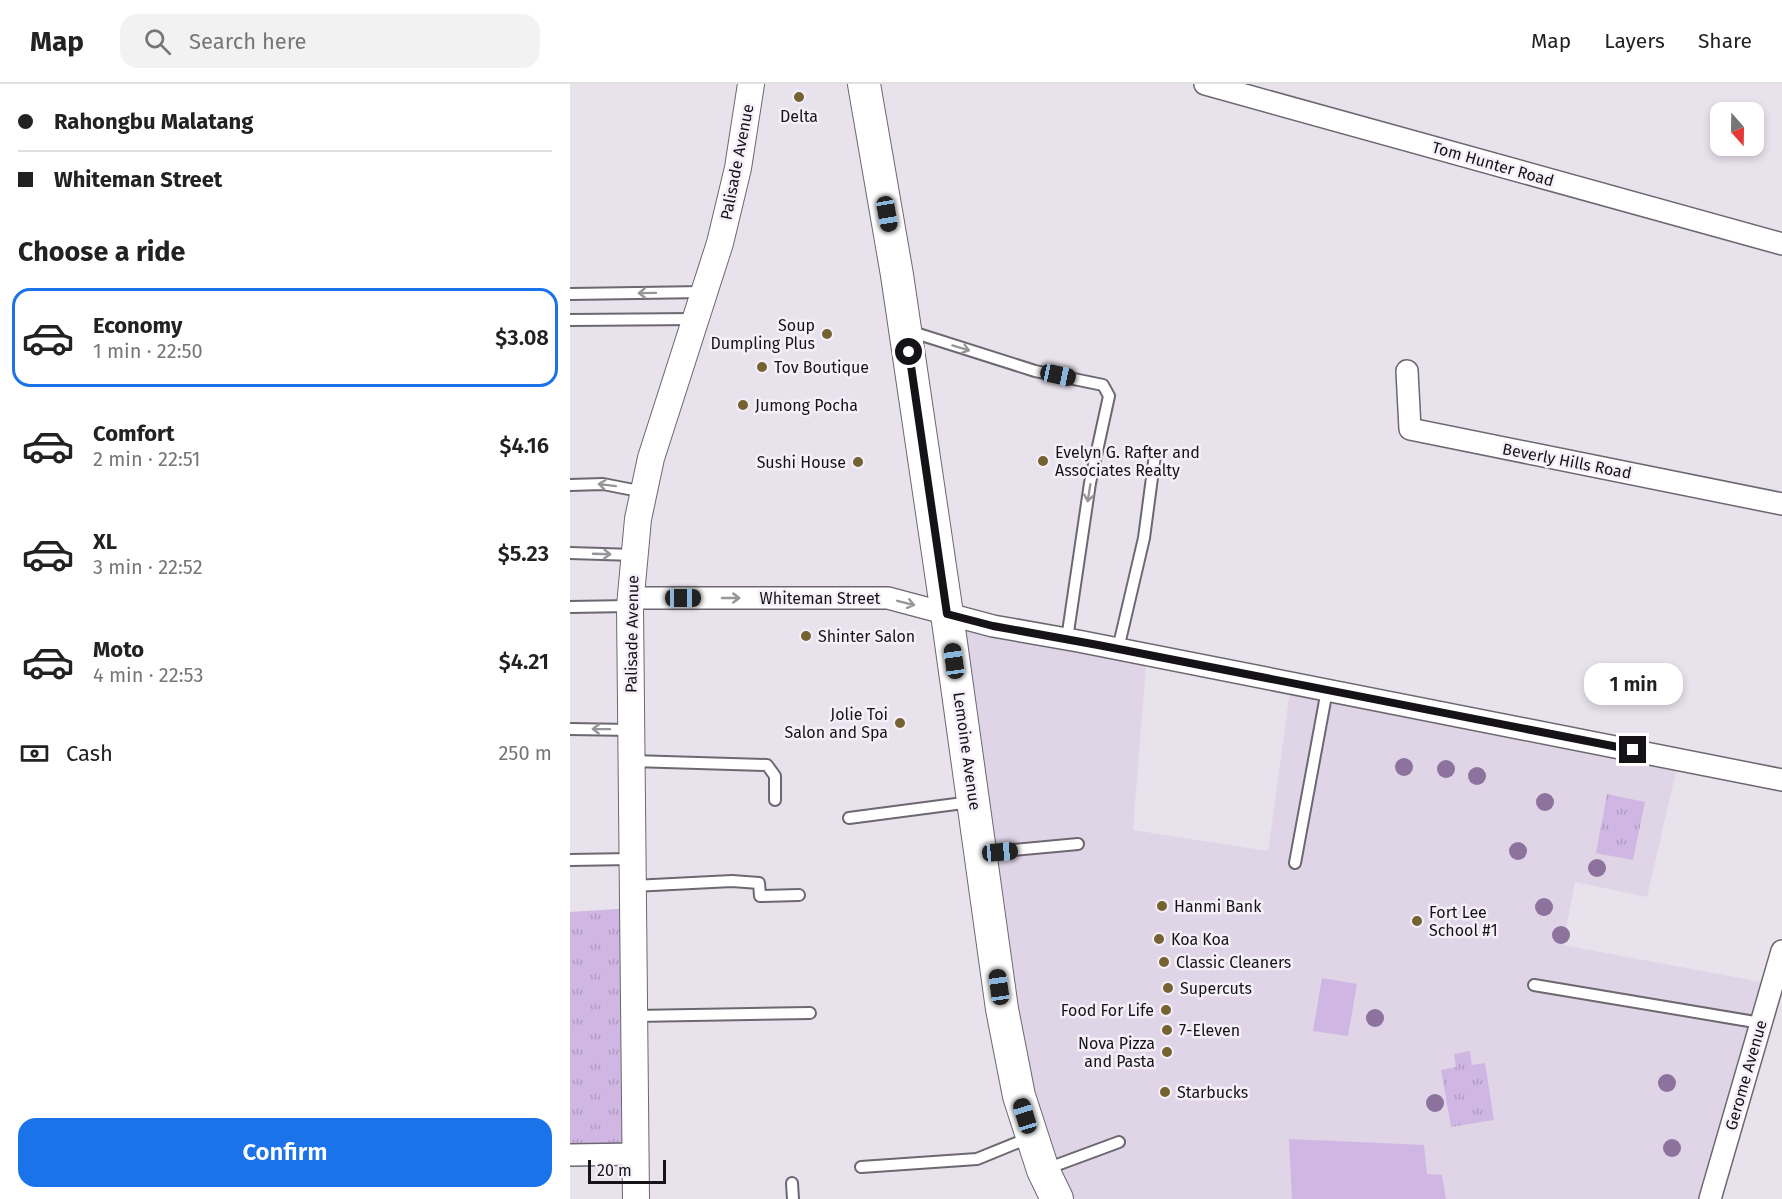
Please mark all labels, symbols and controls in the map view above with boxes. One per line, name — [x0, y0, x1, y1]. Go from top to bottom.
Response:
search box — [120, 14, 540, 68]
text: Map — [30, 25, 84, 58]
icon: search — [141, 25, 174, 58]
text: Search here — [189, 28, 307, 55]
text: Map — [1531, 28, 1571, 54]
text: Layers — [1604, 28, 1665, 54]
text: Share — [1698, 28, 1752, 54]
marker: Delta — [792, 90, 806, 104]
street label: Palisade Avenue — [716, 102, 758, 222]
north arrow — [1710, 102, 1764, 156]
map controls — [1710, 102, 1764, 156]
place label: Delta — [780, 107, 818, 126]
text: Rahongbu Malatang — [54, 108, 253, 135]
street label: Tom Hunter Road — [1430, 138, 1556, 190]
text: Whiteman Street — [54, 166, 222, 193]
car — [875, 195, 899, 233]
text: Choose a ride — [18, 236, 185, 268]
one-way arrow — [637, 287, 657, 299]
icon: car — [21, 311, 75, 365]
text: Economy — [93, 312, 182, 339]
place label: Soup Dumpling Plus — [710, 316, 815, 353]
text: $3.08 — [495, 324, 549, 351]
marker: Soup Dumpling Plus — [820, 327, 834, 341]
route start — [895, 338, 922, 365]
text: 1 min · 22:50 — [93, 339, 203, 363]
one-way arrow — [951, 344, 970, 355]
place label: Tov Boutique — [774, 358, 869, 377]
marker: Tov Boutique — [755, 360, 769, 374]
car — [1039, 362, 1077, 388]
place label: Jumong Pocha — [755, 396, 858, 415]
marker: Jumong Pocha — [736, 398, 750, 412]
icon: car — [21, 419, 75, 473]
text: Comfort — [93, 420, 174, 447]
text: $4.16 — [499, 432, 549, 459]
street label: Beverly Hills Road — [1501, 439, 1633, 483]
place label: Evelyn G. Rafter and Associates Realty — [1055, 443, 1200, 480]
text: 2 min · 22:51 — [93, 447, 200, 471]
place label: Sushi House — [757, 453, 846, 472]
marker: Evelyn G. Rafter and Associates Realty — [1036, 454, 1050, 468]
marker: Sushi House — [851, 455, 865, 469]
one-way arrow — [598, 480, 618, 491]
one-way arrow — [1083, 483, 1094, 502]
icon: car — [21, 527, 75, 581]
text: XL — [93, 528, 117, 555]
text: $5.23 — [498, 540, 549, 567]
one-way arrow — [592, 548, 612, 559]
text: 3 min · 22:52 — [93, 555, 203, 579]
street label: Palisade Avenue — [621, 575, 643, 693]
car — [665, 589, 701, 607]
street label: Whiteman Street — [760, 589, 881, 608]
one-way arrow — [721, 592, 741, 604]
one-way arrow — [896, 598, 915, 609]
place label: Shinter Salon — [818, 627, 915, 646]
marker: Shinter Salon — [799, 629, 813, 643]
icon: car — [21, 635, 75, 689]
text: Moto — [93, 636, 144, 663]
car — [943, 642, 965, 680]
text: $4.21 — [499, 648, 549, 675]
text: 4 min · 22:53 — [93, 663, 203, 687]
callout: 1 min — [1584, 663, 1682, 705]
text: 1 min — [1609, 672, 1658, 696]
street label: Lemoine Avenue — [949, 691, 985, 811]
place label: Jolie Toi Salon and Spa — [785, 705, 888, 742]
marker: Jolie Toi Salon and Spa — [893, 716, 907, 730]
one-way arrow — [591, 724, 611, 735]
route end — [1619, 736, 1646, 763]
icon: cash — [18, 737, 51, 770]
text: Cash — [66, 740, 113, 767]
text: 250 m — [498, 741, 552, 765]
car — [981, 841, 1019, 863]
place label: Hanmi Bank — [1174, 897, 1262, 916]
marker: Hanmi Bank — [1155, 899, 1169, 913]
place label: Fort Lee School #1 — [1429, 903, 1498, 940]
marker: Fort Lee School #1 — [1410, 914, 1424, 928]
place label: Koa Koa — [1171, 930, 1229, 949]
marker: Koa Koa — [1152, 932, 1166, 946]
place label: Classic Cleaners — [1176, 953, 1291, 972]
marker: Classic Cleaners — [1157, 955, 1171, 969]
car — [988, 968, 1010, 1006]
place label: Supercuts — [1180, 979, 1252, 998]
marker: Supercuts — [1161, 981, 1175, 995]
place label: Food For Life — [1061, 1001, 1154, 1020]
marker: Food For Life — [1159, 1003, 1173, 1017]
street label: Gerome Avenue — [1721, 1018, 1771, 1132]
place label: 7-Eleven — [1179, 1021, 1240, 1040]
marker: 7-Eleven — [1160, 1023, 1174, 1037]
place label: Nova Pizza and Pasta — [1078, 1034, 1155, 1071]
marker: Nova Pizza and Pasta — [1160, 1045, 1174, 1059]
place label: Starbucks — [1177, 1083, 1248, 1102]
marker: Starbucks — [1158, 1085, 1172, 1099]
car — [1011, 1096, 1039, 1136]
button: Confirm — [18, 1118, 552, 1187]
scale bar — [588, 1157, 666, 1184]
text: 20 m — [597, 1161, 632, 1180]

